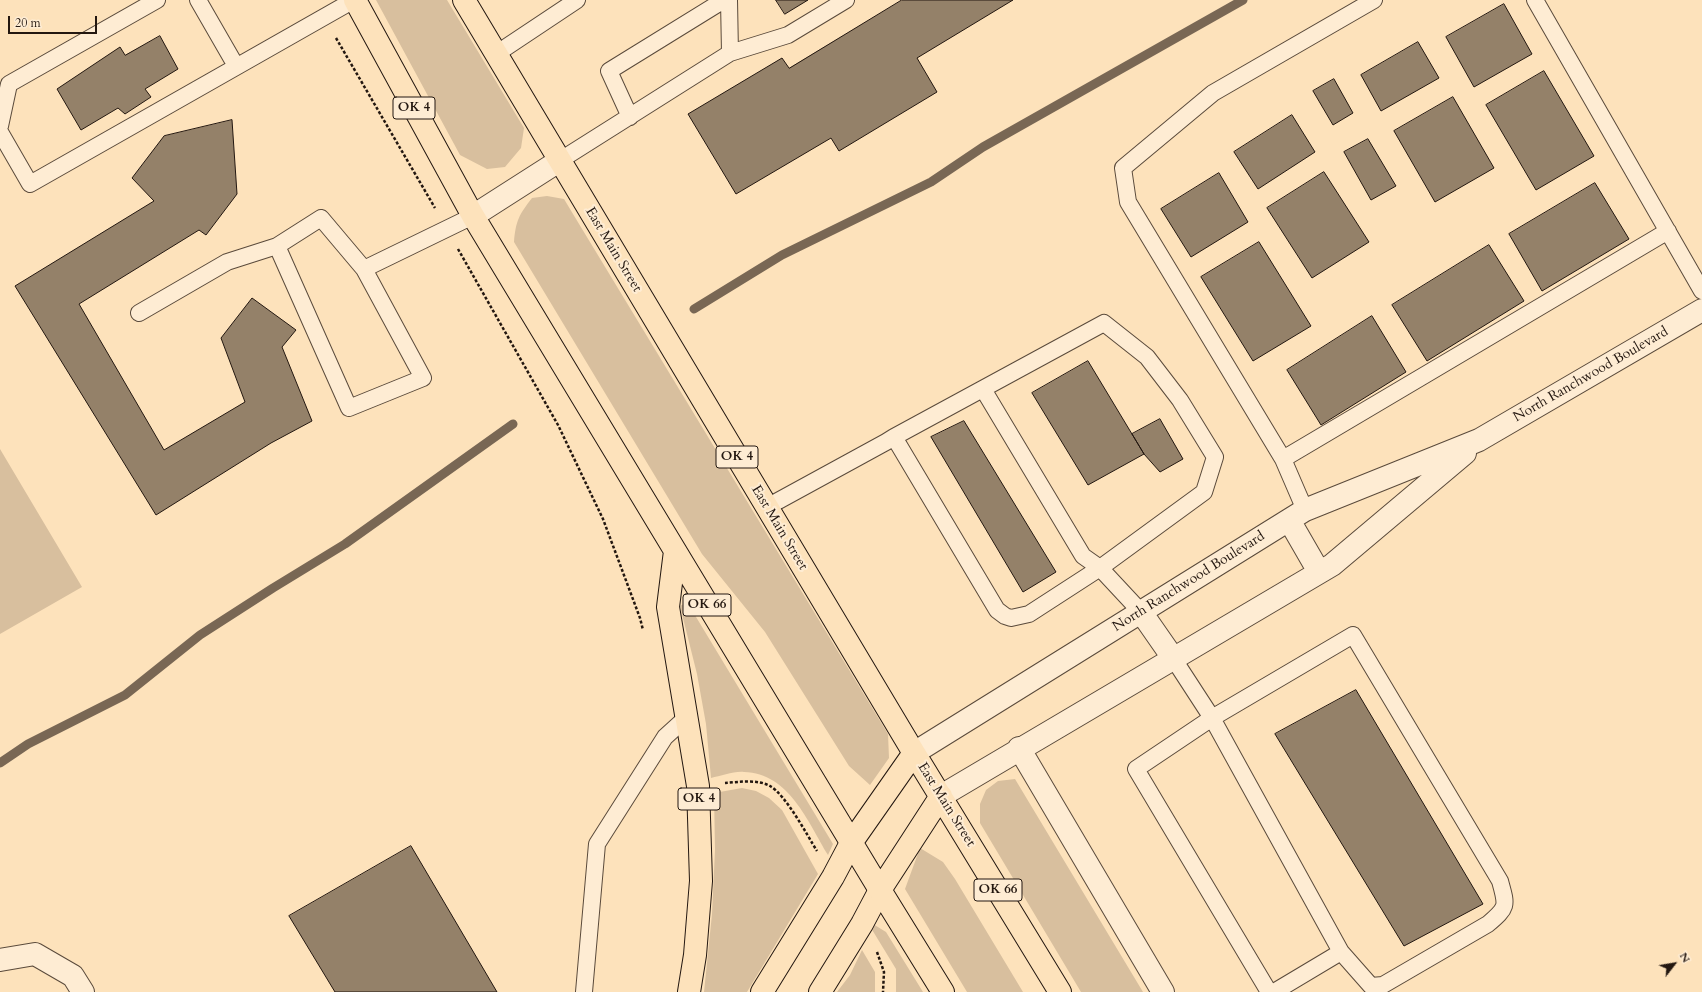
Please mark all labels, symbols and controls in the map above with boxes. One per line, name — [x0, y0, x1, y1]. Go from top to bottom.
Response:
scale bar — [10, 8, 99, 34]
text: 20 m — [15, 15, 41, 31]
road number: OK 4 — [393, 97, 435, 119]
street label: East Main Street — [581, 204, 645, 296]
street label: North Ranchwood Boulevard — [1511, 324, 1671, 426]
road number: OK 4 — [716, 446, 758, 468]
street label: East Main Street — [747, 482, 811, 574]
street label: North Ranchwood Boulevard — [1110, 528, 1268, 636]
road number: OK 66 — [683, 594, 731, 616]
street label: East Main Street — [913, 760, 979, 850]
road number: OK 4 — [678, 788, 720, 810]
road number: OK 66 — [974, 879, 1022, 901]
north arrow — [1654, 944, 1694, 984]
text: N — [1676, 950, 1694, 966]

